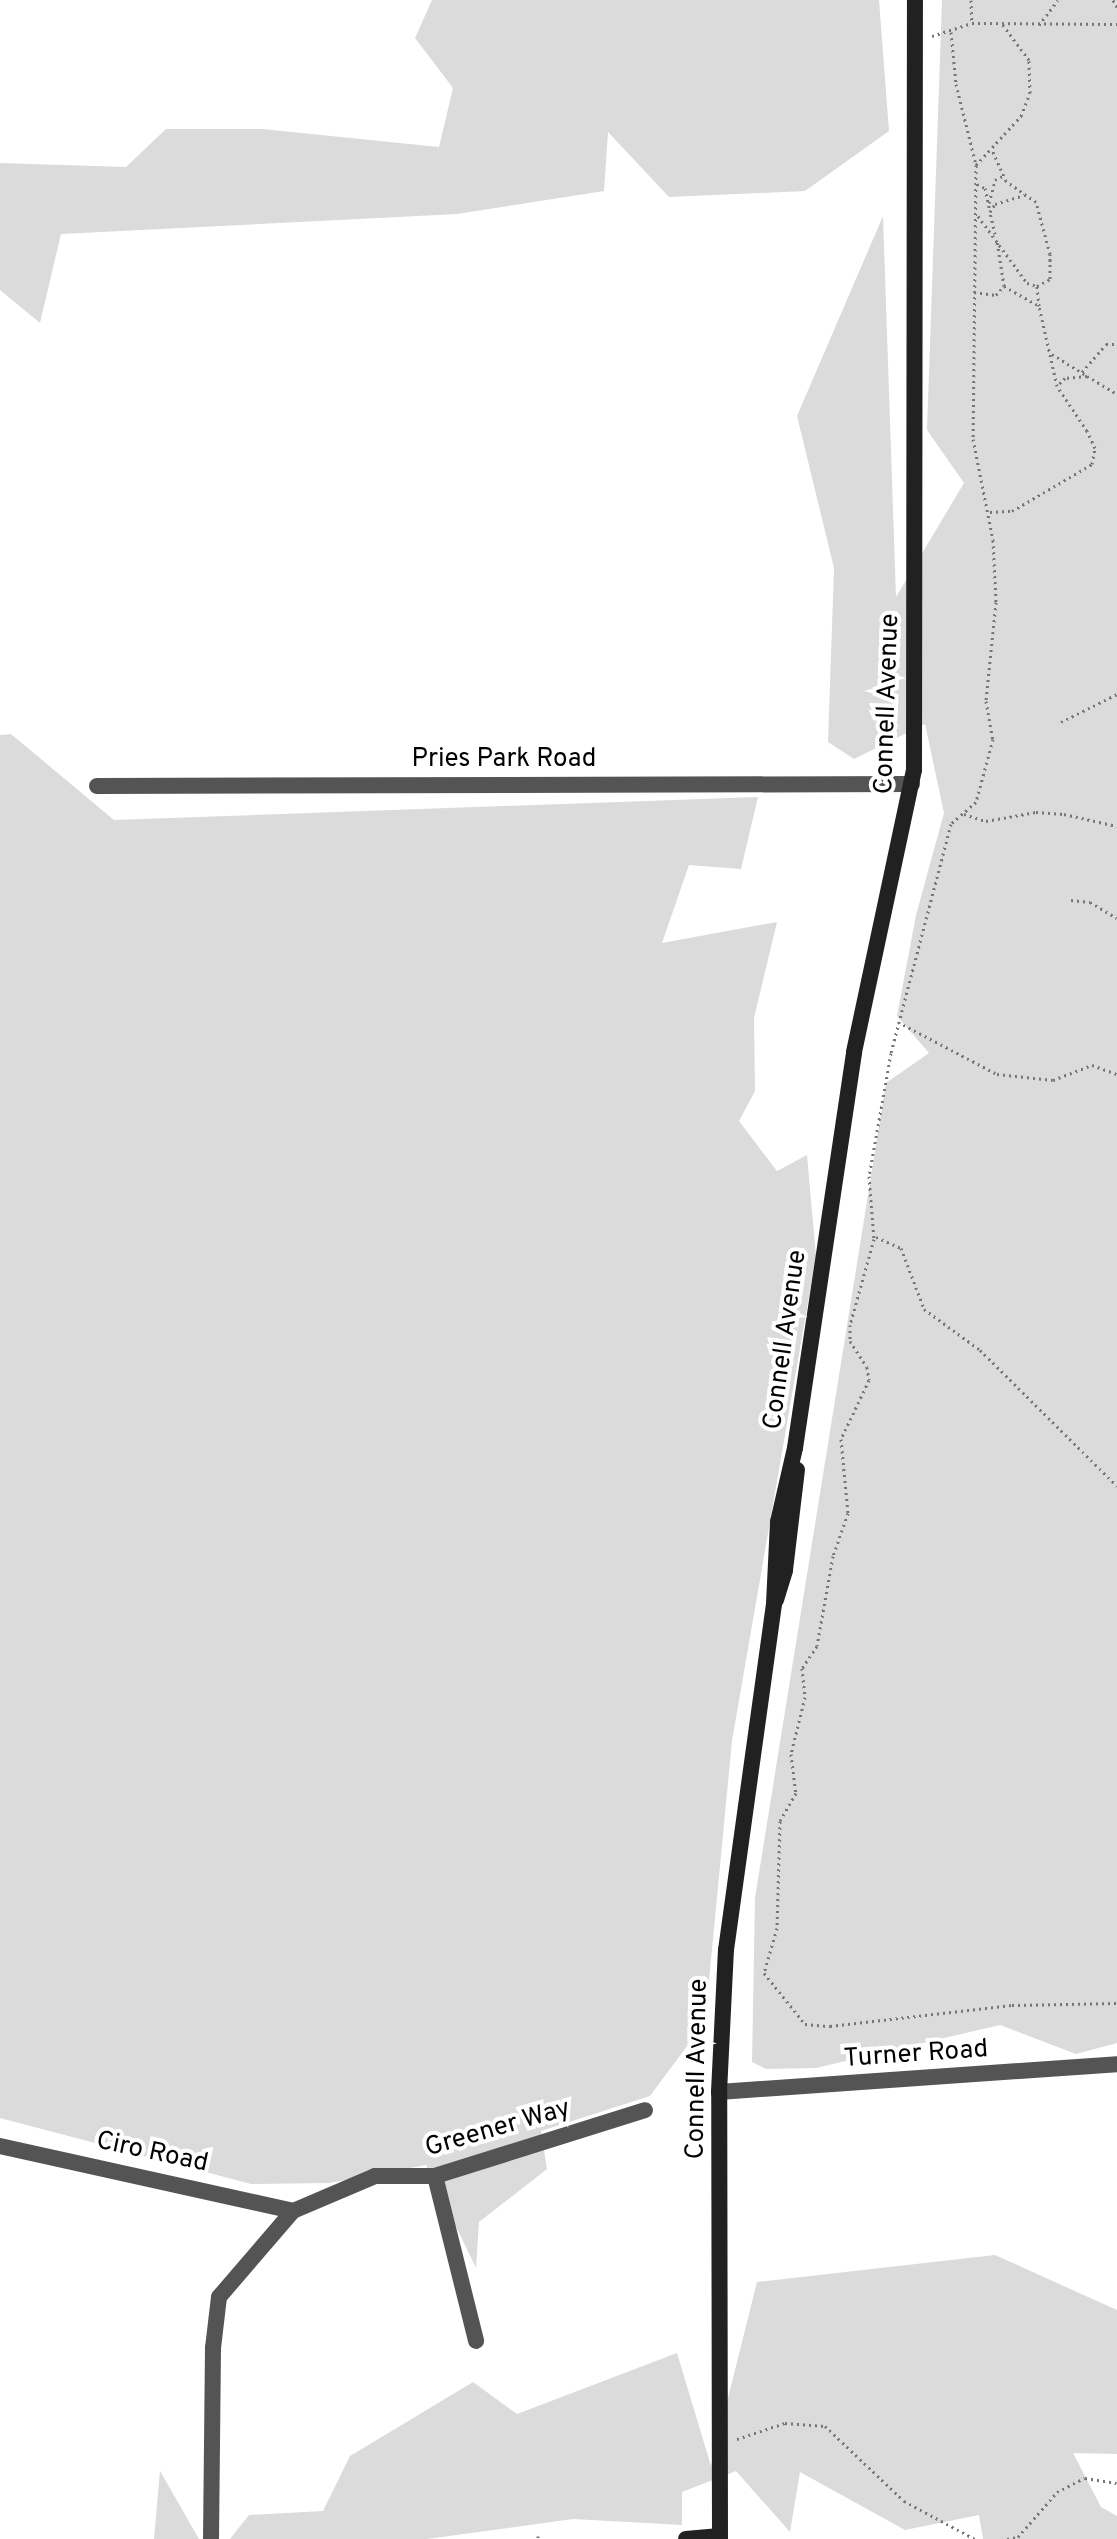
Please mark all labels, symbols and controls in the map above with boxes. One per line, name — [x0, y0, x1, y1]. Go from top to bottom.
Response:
street label: Connell Avenue — [869, 613, 907, 795]
street label: Pries Park Road — [412, 744, 596, 776]
street label: Connell Avenue — [758, 1248, 814, 1432]
street label: Connell Avenue — [681, 1978, 715, 2160]
street label: Turner Road — [843, 2034, 989, 2076]
street label: Greener Way — [422, 2093, 574, 2165]
street label: Ciro Road — [93, 2126, 211, 2180]

